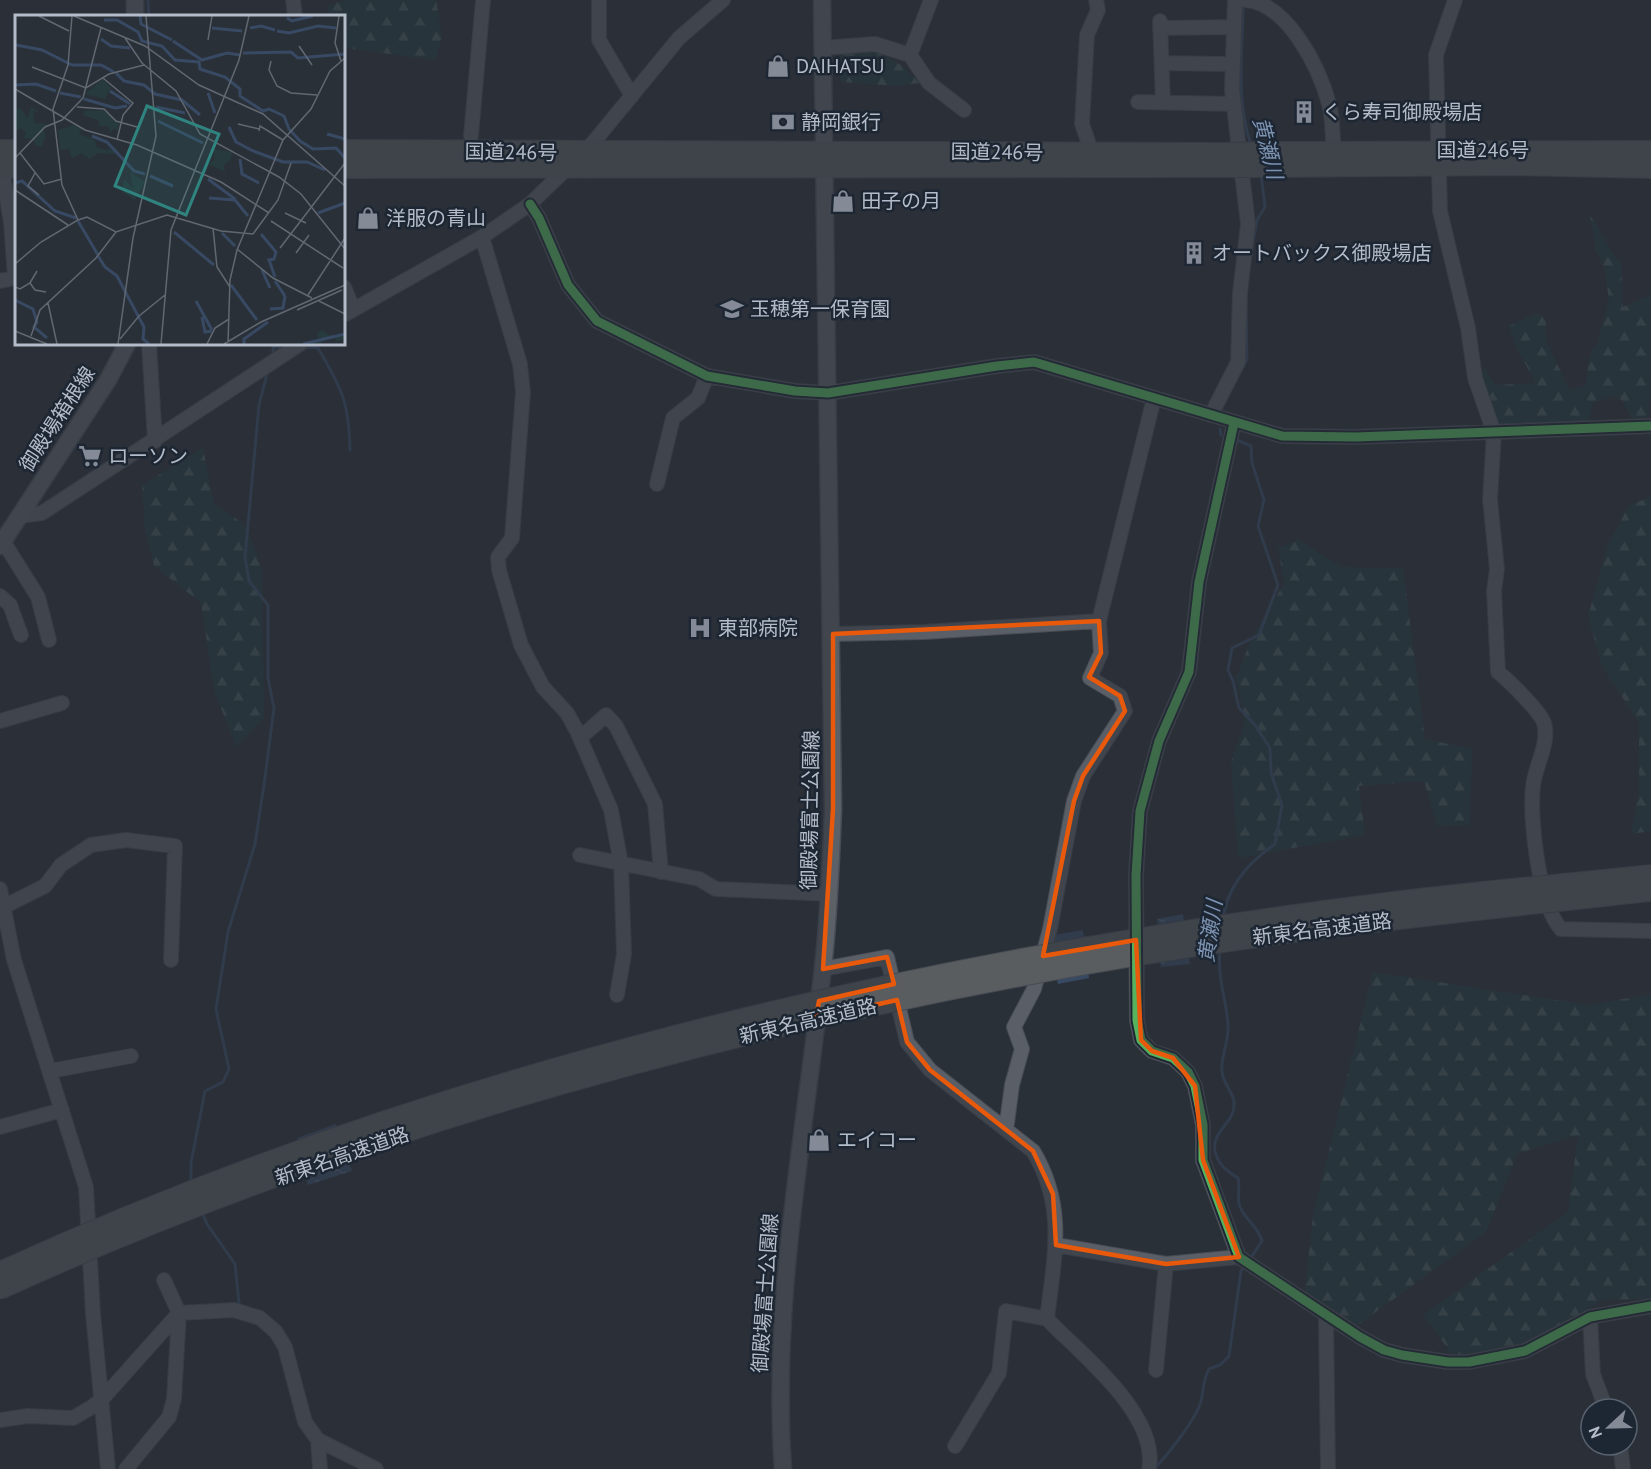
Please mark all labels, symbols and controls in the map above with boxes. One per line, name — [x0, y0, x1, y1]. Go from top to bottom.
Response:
inset map — [15, 15, 345, 345]
shop icon: DAIHATSU — [765, 53, 791, 79]
place label: DAIHATSU — [796, 53, 885, 79]
building icon: くら寿司御殿場店 — [1291, 99, 1317, 125]
place label: くら寿司御殿場店 — [1322, 99, 1482, 125]
bank icon: 静岡銀行 — [770, 109, 796, 135]
place label: 静岡銀行 — [801, 109, 881, 135]
water label: 黄瀬川 — [1247, 114, 1289, 184]
street label: 国道246号 — [1437, 137, 1529, 163]
street label: 国道246号 — [464, 138, 558, 166]
street label: 国道246号 — [950, 138, 1044, 166]
shop icon: 田子の月 — [830, 188, 856, 214]
place label: 田子の月 — [861, 188, 941, 214]
shop icon: 洋服の青山 — [355, 205, 381, 231]
place label: 洋服の青山 — [386, 205, 486, 231]
building icon: オートバックス御殿場店 — [1181, 240, 1207, 266]
place label: オートバックス御殿場店 — [1212, 240, 1431, 266]
school or university icon: 玉穂第一保育園 — [719, 296, 745, 322]
place label: 玉穂第一保育園 — [750, 296, 890, 322]
street label: 御殿場箱根線 — [13, 362, 101, 476]
supermarket icon: ローソン — [77, 443, 103, 469]
place label: ローソン — [108, 443, 188, 469]
hospital icon: 東部病院 — [687, 615, 713, 641]
place label: 東部病院 — [718, 615, 798, 641]
street label: 御殿場富士公園線 — [796, 730, 824, 890]
water label: 黄瀬川 — [1192, 896, 1228, 964]
street label: 新東名高速道路 — [1251, 908, 1393, 950]
street label: 新東名高速道路 — [737, 993, 879, 1049]
street label: 新東名高速道路 — [272, 1121, 412, 1191]
shop icon: エイコー — [806, 1127, 832, 1153]
place label: エイコー — [837, 1127, 917, 1153]
street label: 御殿場富士公園線 — [746, 1212, 784, 1374]
north arrow — [1579, 1397, 1639, 1457]
text: N — [1584, 1424, 1606, 1441]

